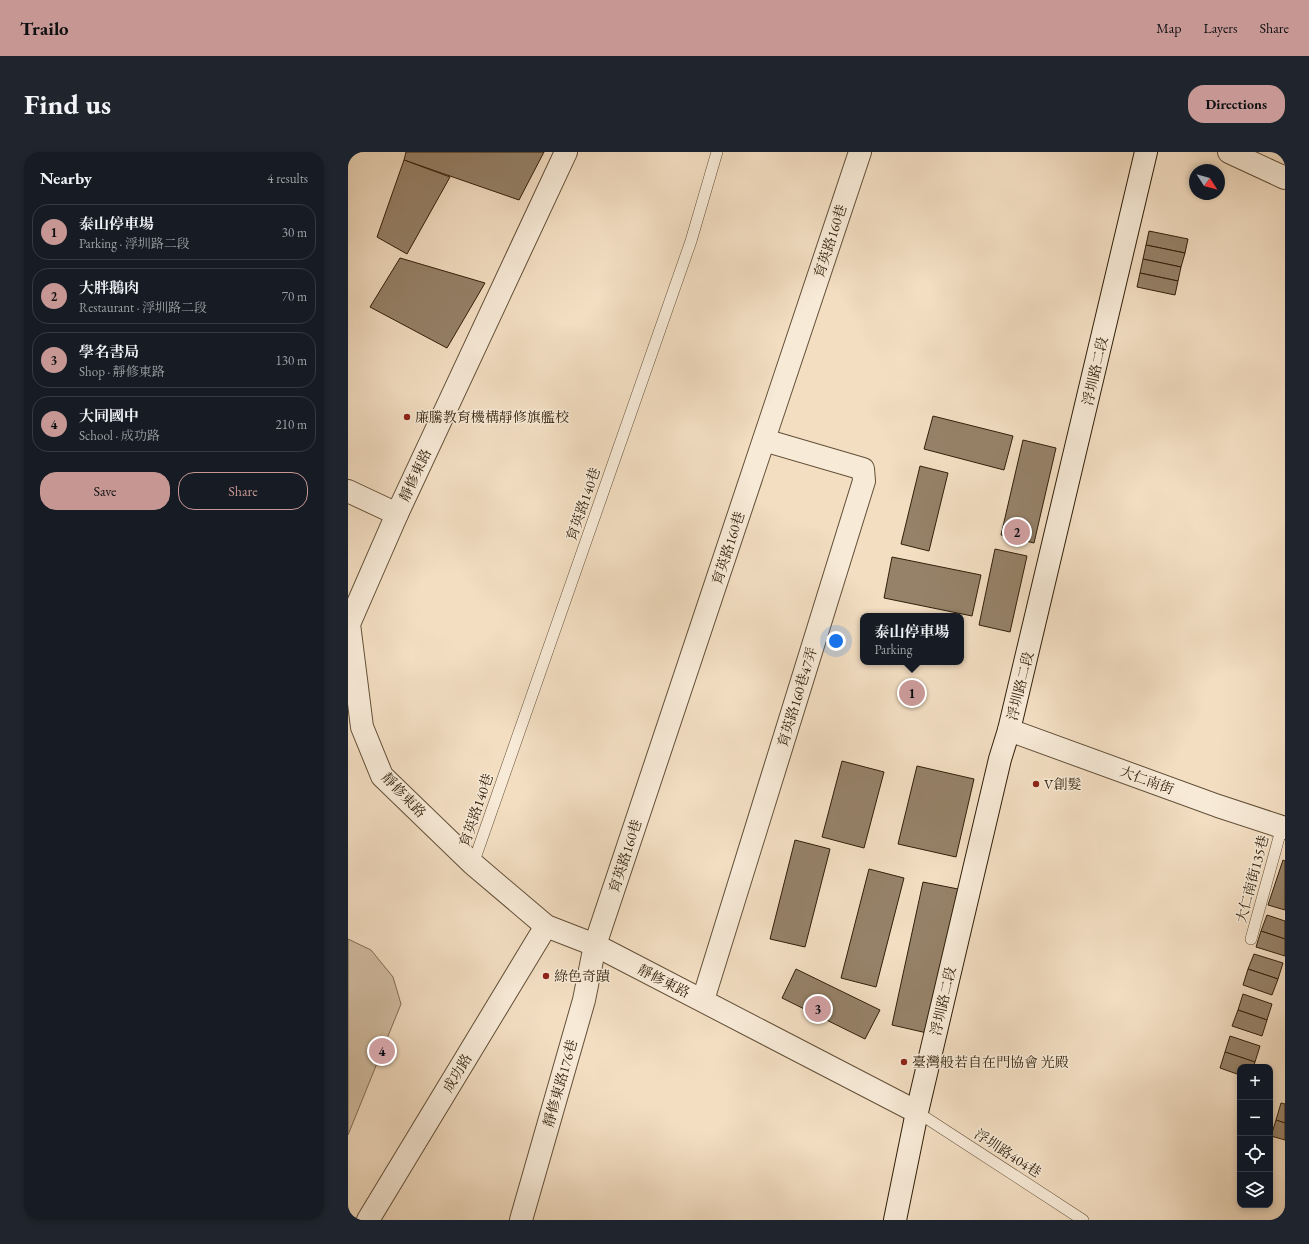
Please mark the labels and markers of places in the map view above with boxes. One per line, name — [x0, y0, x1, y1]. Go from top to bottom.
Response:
place label: 廉騰教育機構靜修旗艦校 — [415, 408, 569, 426]
marker: 廉騰教育機構靜修旗艦校 — [402, 412, 412, 422]
pin: 2 — [1004, 517, 1030, 547]
pin: 1 — [899, 678, 925, 708]
place label: V創髮 — [1044, 775, 1081, 793]
marker: V創髮 — [1031, 779, 1041, 789]
place label: 綠色奇蹟 — [554, 967, 610, 985]
marker: 綠色奇蹟 — [541, 971, 551, 981]
pin: 3 — [805, 994, 831, 1024]
pin: 4 — [369, 1036, 395, 1066]
place label: 臺灣般若自在門協會 光殿 — [912, 1053, 1069, 1071]
marker: 臺灣般若自在門協會 光殿 — [899, 1057, 909, 1067]

